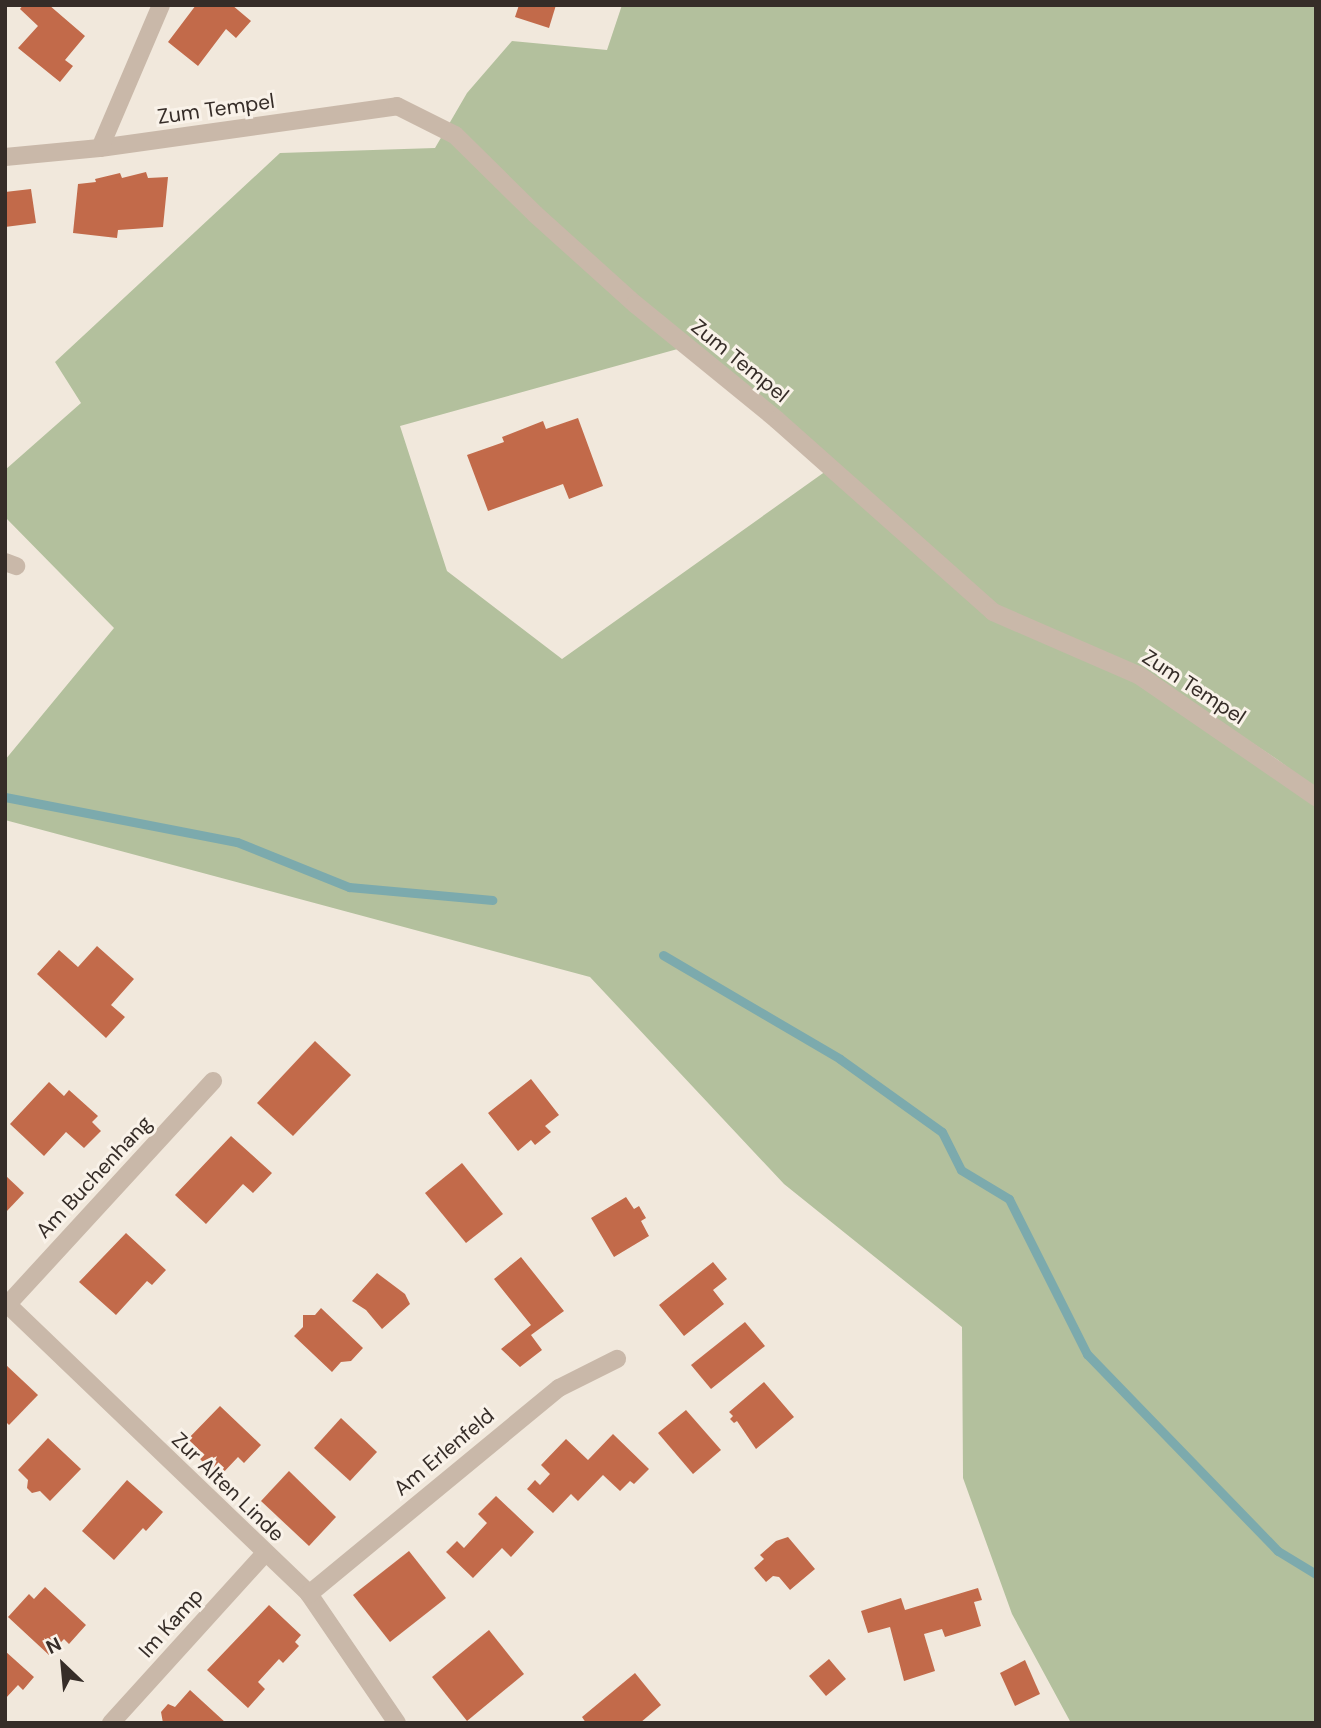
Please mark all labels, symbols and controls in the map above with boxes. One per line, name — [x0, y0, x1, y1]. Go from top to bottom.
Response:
street label: Zum Tempel — [156, 88, 276, 130]
street label: Zum Tempel — [686, 314, 794, 408]
street label: Zum Tempel — [1138, 644, 1250, 730]
street label: Am Buchenhang — [31, 1111, 157, 1243]
street label: Am Erlenfeld — [389, 1403, 499, 1501]
street label: Zur Alten Linde — [167, 1427, 289, 1547]
street label: Im Kamp — [133, 1583, 209, 1663]
north arrow — [28, 1630, 98, 1700]
text: N — [42, 1631, 65, 1660]

